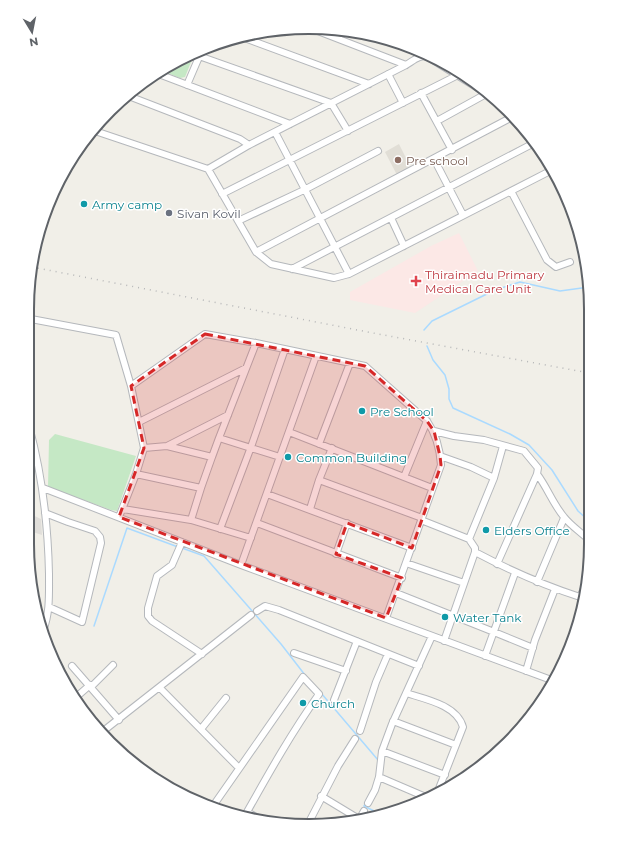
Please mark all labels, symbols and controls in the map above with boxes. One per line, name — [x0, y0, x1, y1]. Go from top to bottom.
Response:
north arrow — [12, 12, 52, 52]
text: N — [28, 34, 39, 50]
place label: Pre school — [406, 153, 468, 168]
marker: Pre school — [393, 155, 403, 165]
place label: Army camp — [92, 197, 162, 212]
marker: Army camp — [79, 199, 89, 209]
place label: Sivan Kovil — [177, 206, 241, 221]
marker: Sivan Kovil — [164, 208, 174, 218]
place label: Thiraimadu Primary Medical Care Unit — [425, 267, 545, 296]
marker: Thiraimadu Primary Medical Care Unit — [410, 275, 422, 287]
place label: Pre School — [370, 404, 434, 419]
marker: Pre School — [357, 406, 367, 416]
place label: Common Building — [296, 450, 407, 465]
marker: Common Building — [283, 452, 293, 462]
place label: Elders Office — [494, 523, 570, 538]
marker: Elders Office — [481, 525, 491, 535]
place label: Water Tank — [453, 610, 522, 625]
marker: Water Tank — [440, 612, 450, 622]
place label: Church — [311, 696, 355, 711]
marker: Church — [298, 698, 308, 708]

